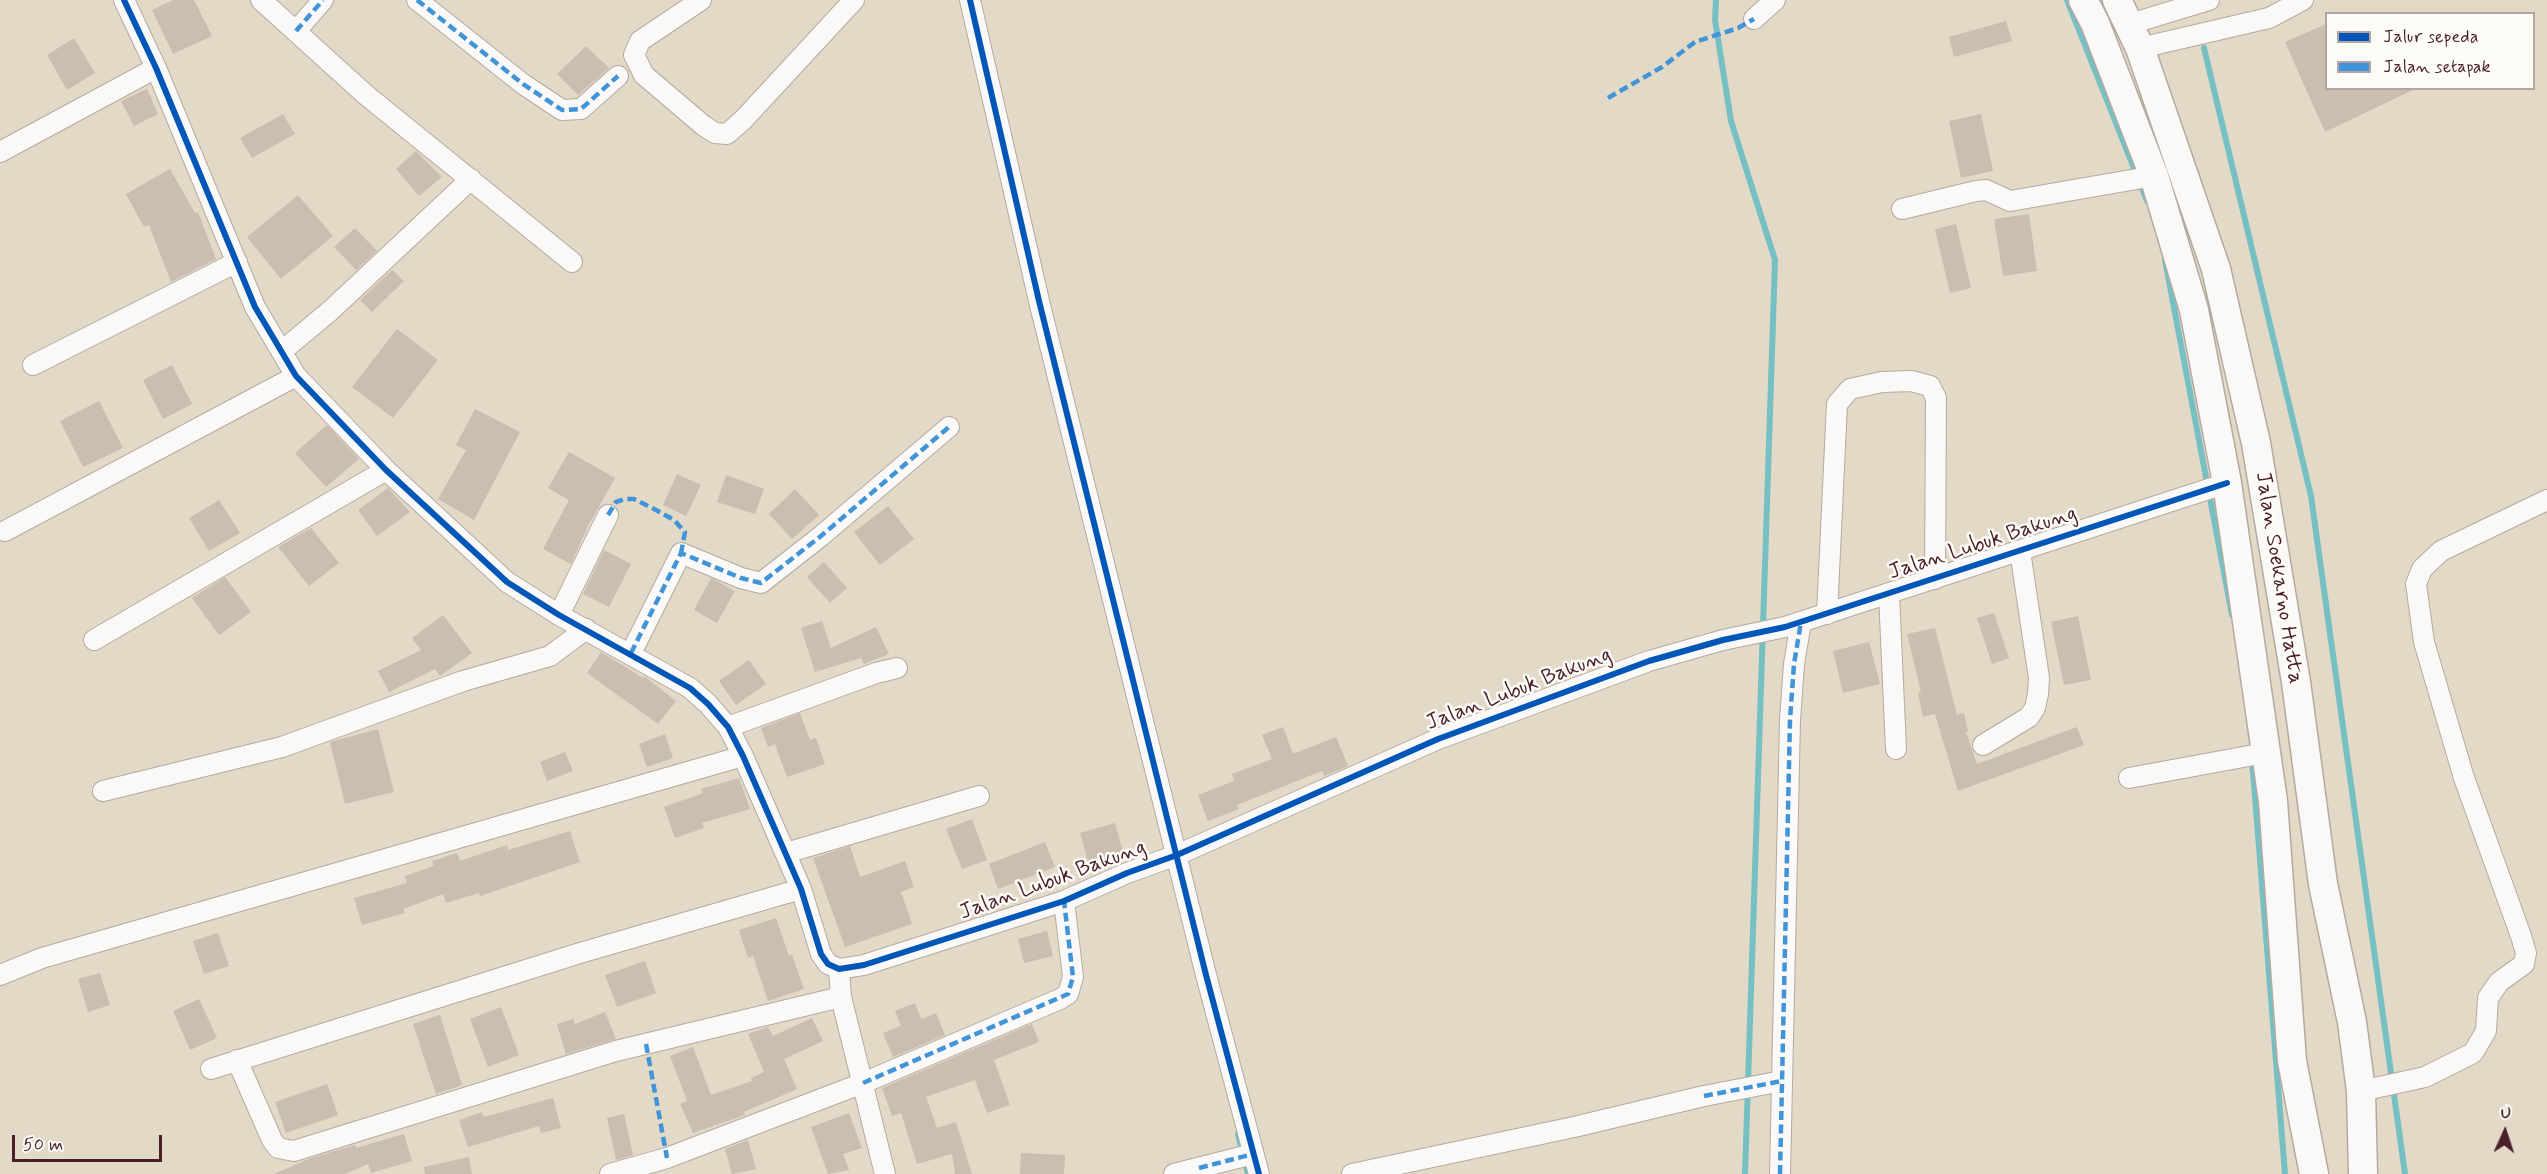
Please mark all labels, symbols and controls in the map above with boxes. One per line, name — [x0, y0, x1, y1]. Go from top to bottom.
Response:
legend — [2325, 12, 2535, 90]
text: Jalur sepeda — [2383, 25, 2479, 49]
text: Jalan setapak — [2383, 55, 2491, 79]
street label: Jalan Soekarno Hatta — [2248, 470, 2308, 686]
street label: Jalan Lubuk Bakung — [1885, 501, 2081, 587]
street label: Jalan Lubuk Bakung — [1423, 642, 1615, 738]
street label: Jalan Lubuk Bakung — [956, 835, 1150, 927]
north arrow — [2475, 1102, 2535, 1162]
text: U — [2500, 1103, 2512, 1124]
scale bar — [15, 1123, 165, 1161]
text: 50 m — [23, 1133, 63, 1157]

